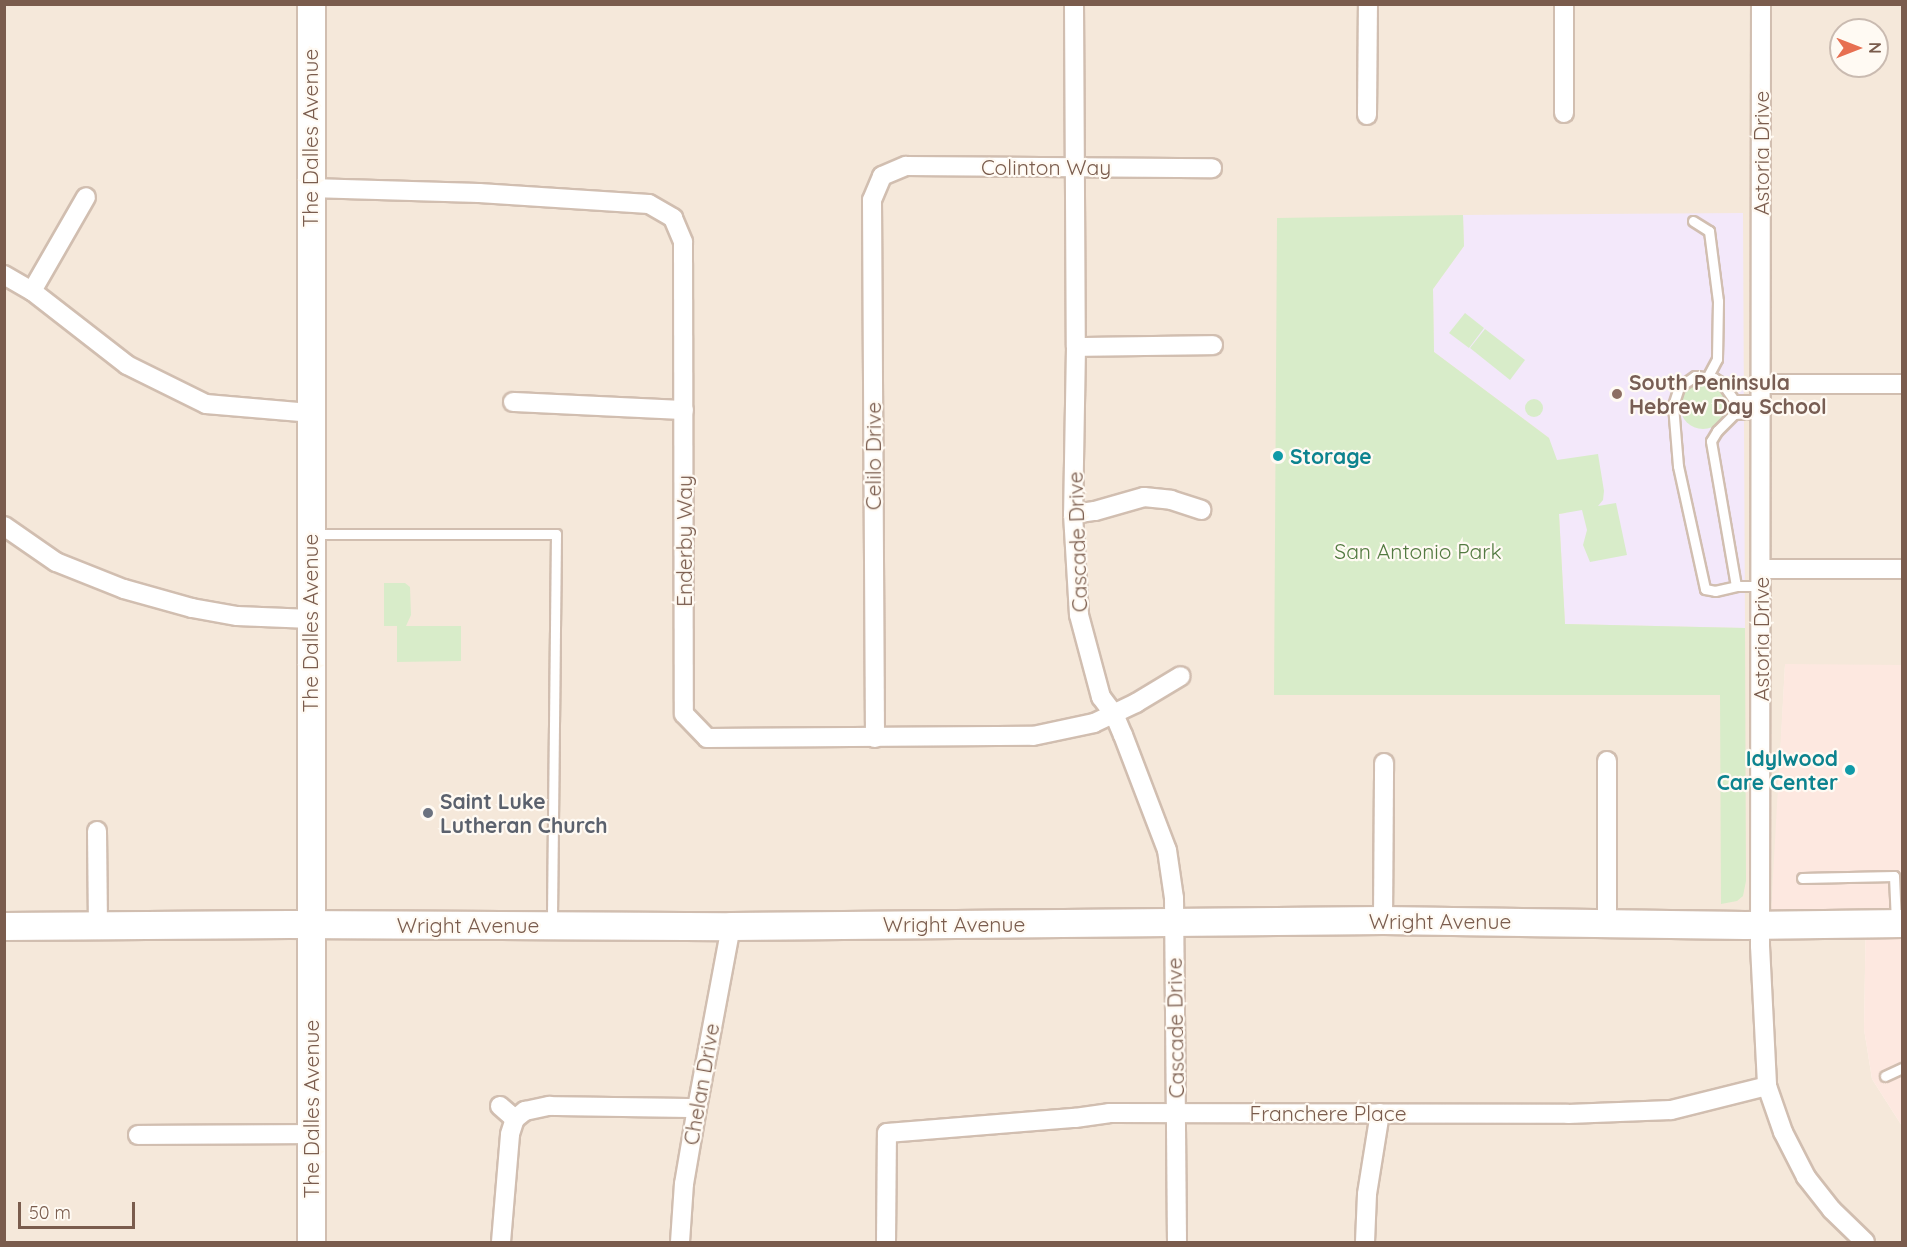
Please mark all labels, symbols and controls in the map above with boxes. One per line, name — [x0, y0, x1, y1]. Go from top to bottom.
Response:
north arrow — [1829, 18, 1889, 78]
text: N — [1865, 42, 1885, 54]
street label: The Dalles Avenue — [297, 49, 323, 227]
street label: Astoria Drive — [1748, 91, 1774, 215]
street label: Colinton Way — [981, 154, 1111, 180]
place label: South Peninsula Hebrew Day School — [1629, 369, 1827, 419]
marker: South Peninsula Hebrew Day School — [1610, 387, 1624, 401]
street label: Celilo Drive — [860, 402, 886, 510]
place label: Storage — [1290, 443, 1372, 469]
marker: Storage — [1271, 449, 1285, 463]
street label: Cascade Drive — [1062, 471, 1092, 613]
street label: Enderby Way — [671, 475, 697, 607]
street label: The Dalles Avenue — [297, 534, 323, 712]
park label: San Antonio Park — [1334, 538, 1502, 564]
street label: Astoria Drive — [1748, 577, 1774, 701]
place label: Idylwood Care Center — [1717, 745, 1838, 795]
marker: Idylwood Care Center — [1843, 763, 1857, 777]
place label: Saint Luke Lutheran Church — [440, 788, 608, 838]
marker: Saint Luke Lutheran Church — [421, 806, 435, 820]
street label: Wright Avenue — [1369, 908, 1511, 934]
street label: Wright Avenue — [883, 911, 1025, 937]
street label: Wright Avenue — [397, 912, 539, 938]
street label: Cascade Drive — [1161, 957, 1189, 1099]
street label: The Dalles Avenue — [298, 1020, 324, 1198]
street label: Chelan Drive — [678, 1021, 724, 1147]
street label: Franchere Place — [1249, 1100, 1407, 1126]
scale bar — [21, 1190, 138, 1228]
text: 50 m — [29, 1201, 71, 1224]

